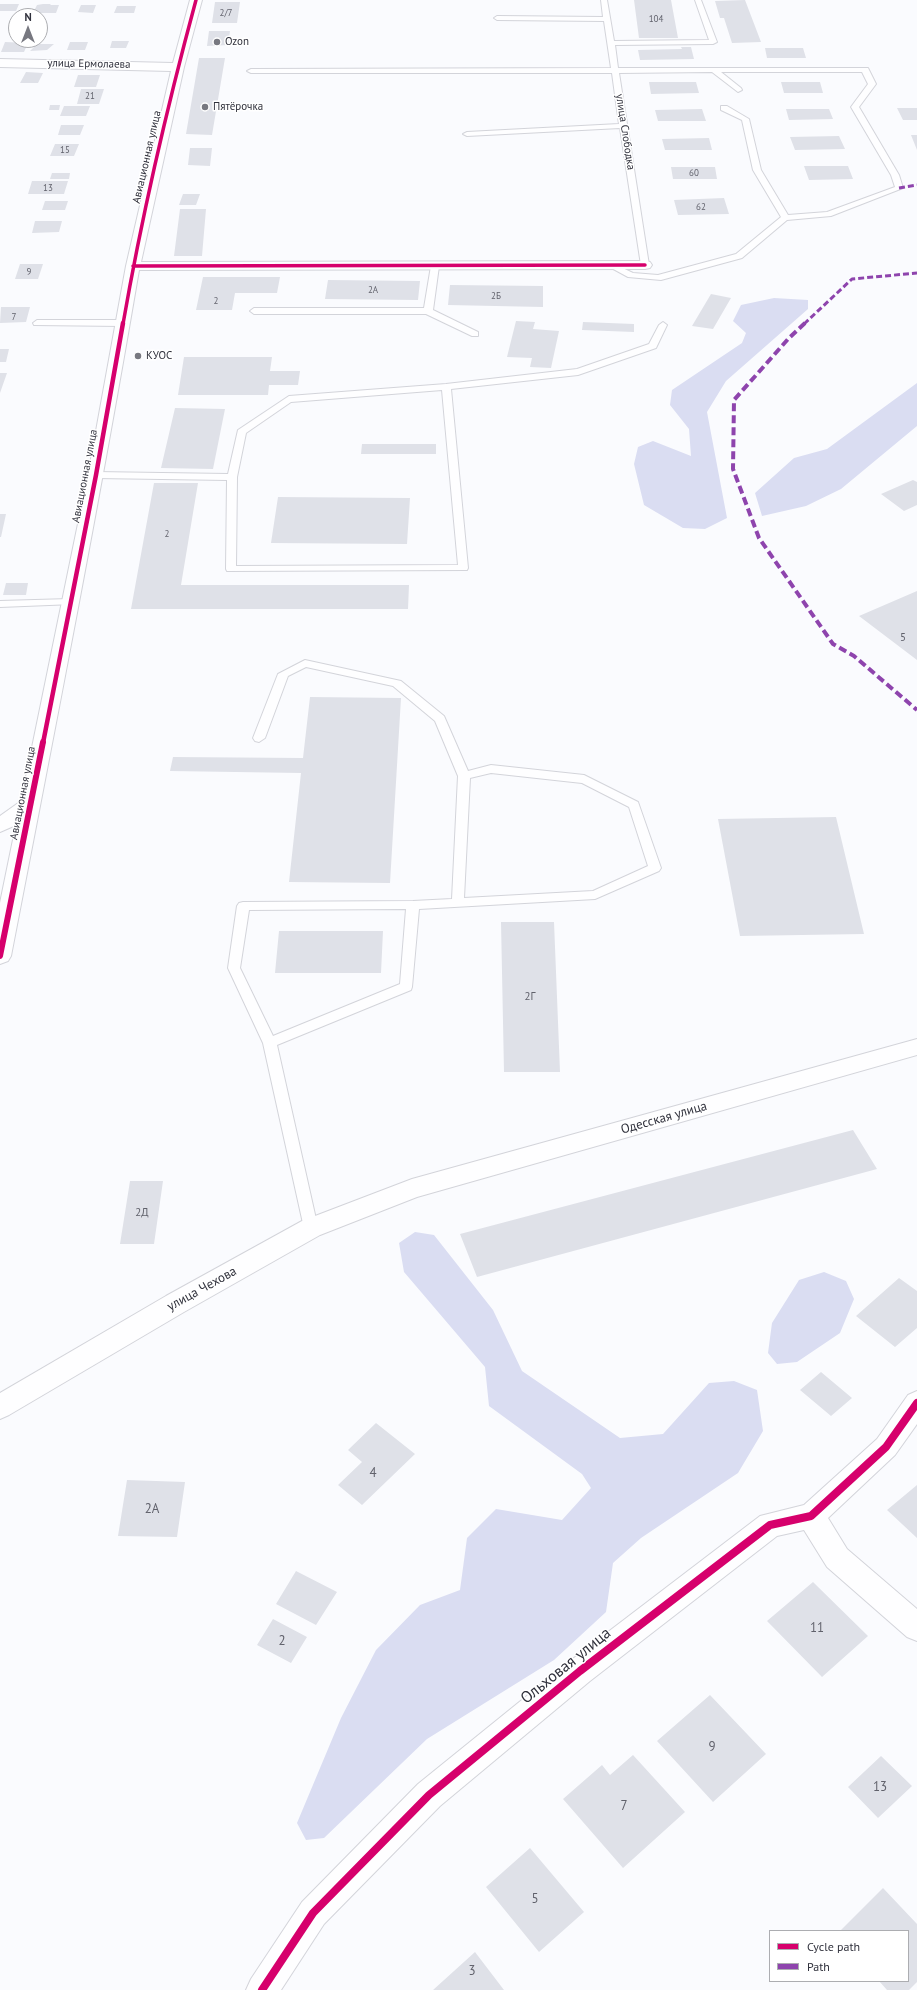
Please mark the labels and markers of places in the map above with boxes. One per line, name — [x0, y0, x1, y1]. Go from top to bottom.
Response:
place label: Ozon — [225, 35, 249, 49]
marker: Ozon — [212, 37, 222, 47]
place label: Пятёрочка — [213, 100, 263, 114]
marker: Пятёрочка — [200, 102, 210, 112]
place label: КУОС — [146, 349, 172, 363]
marker: КУОС — [133, 351, 143, 361]

